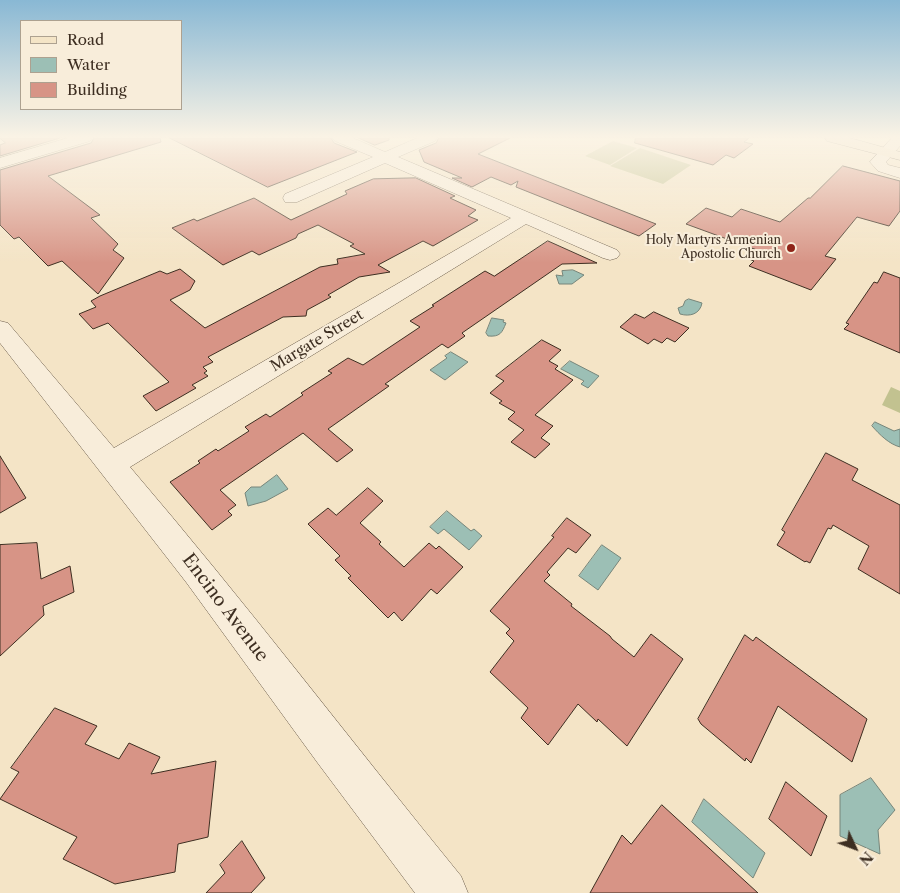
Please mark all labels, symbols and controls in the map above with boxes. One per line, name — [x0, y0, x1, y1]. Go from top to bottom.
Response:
legend — [20, 20, 182, 110]
text: Road — [67, 30, 104, 49]
text: Water — [67, 55, 110, 74]
text: Building — [67, 80, 127, 99]
place label: Holy Martyrs Armenian Apostolic Church — [646, 234, 781, 262]
marker: Holy Martyrs Armenian Apostolic Church — [785, 242, 797, 254]
street label: Margate Street — [267, 306, 367, 376]
street label: Encino Avenue — [177, 550, 273, 666]
north arrow — [830, 823, 880, 873]
text: N — [855, 848, 877, 869]

